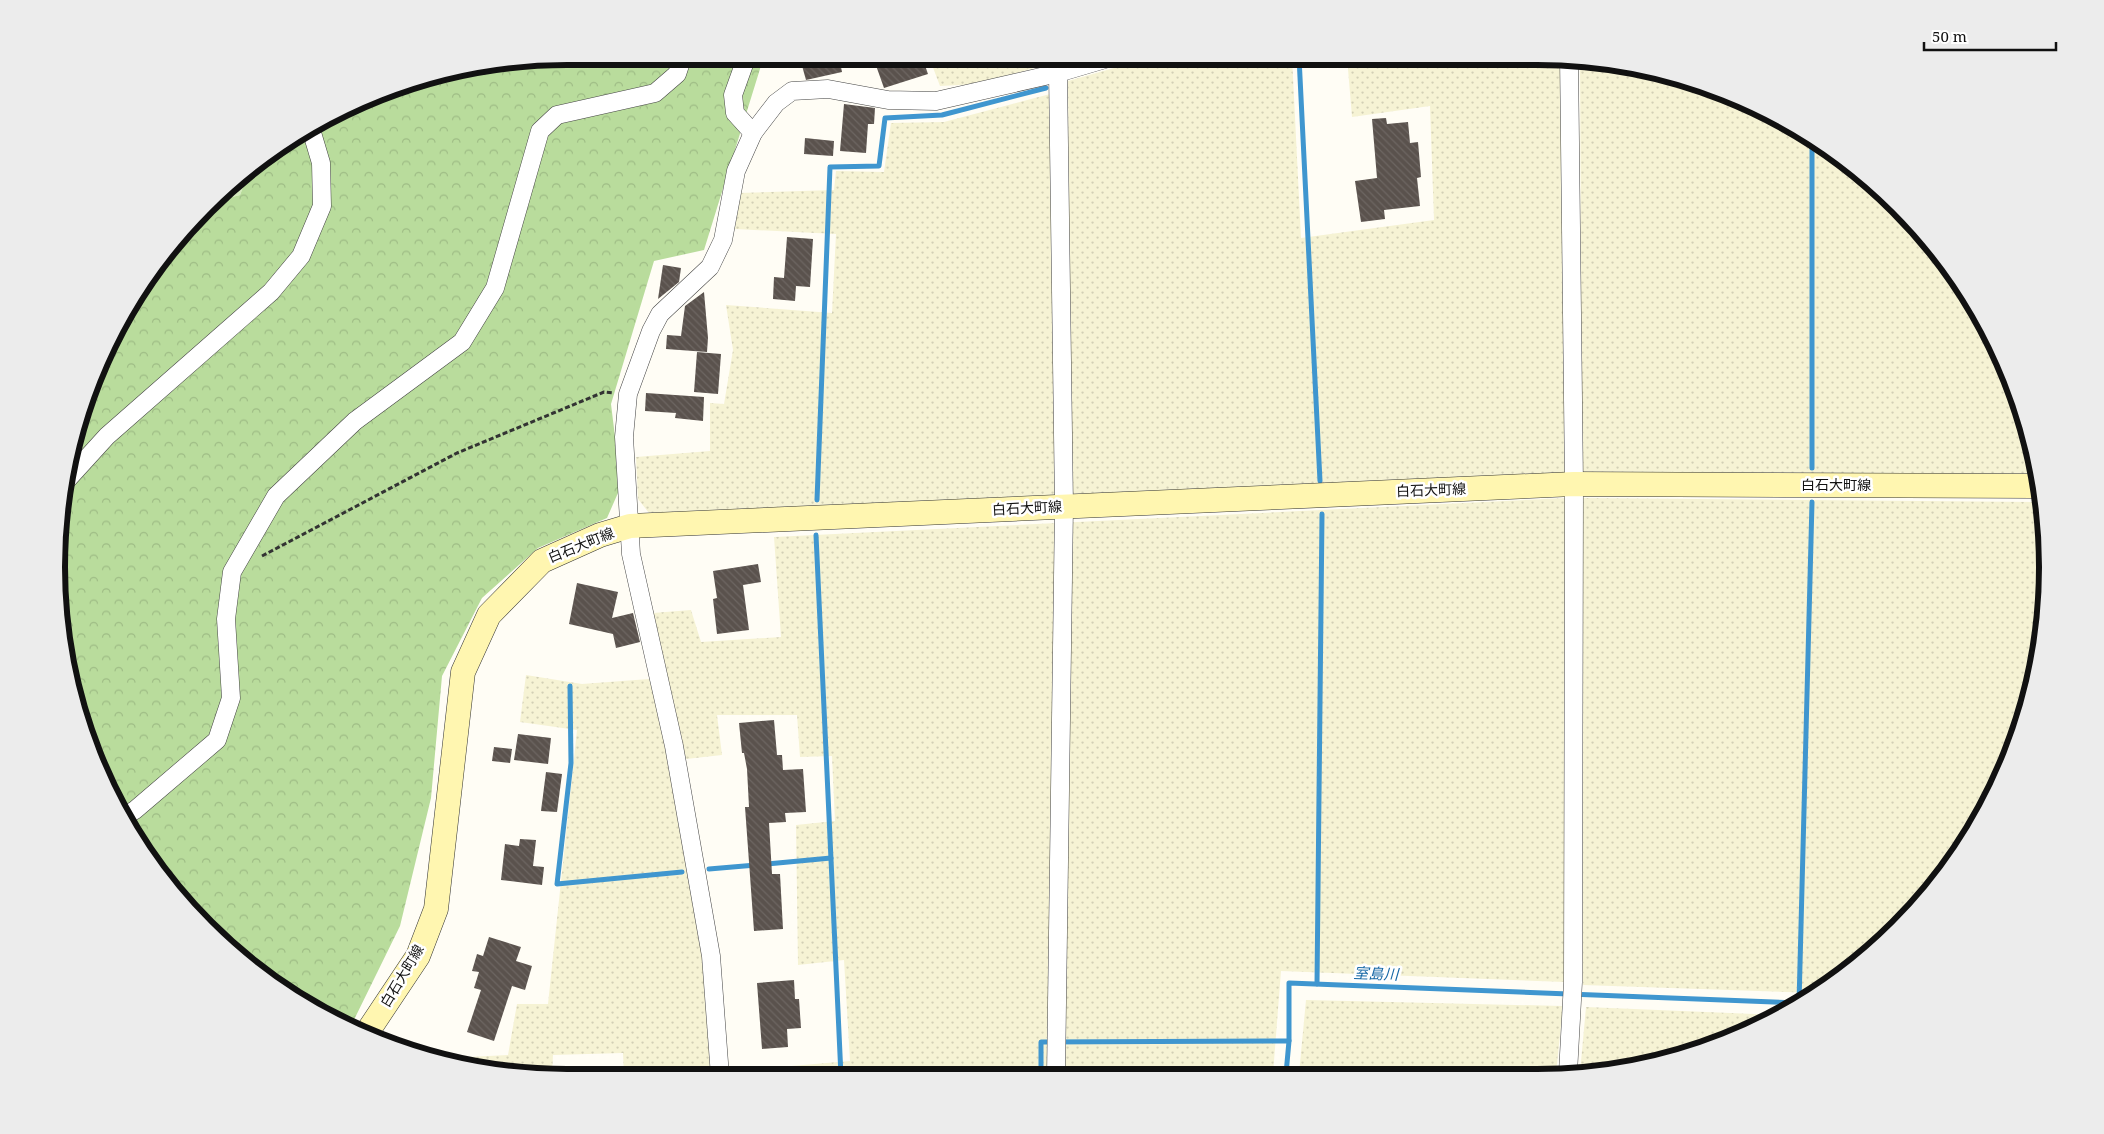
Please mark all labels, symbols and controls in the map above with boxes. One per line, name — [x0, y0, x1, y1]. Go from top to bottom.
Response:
scale bar — [1924, 20, 2056, 52]
text: 50 m — [1932, 26, 1967, 46]
street label: 白石大町線 — [1801, 475, 1871, 494]
street label: 白石大町線 — [1396, 479, 1466, 500]
street label: 白石大町線 — [992, 496, 1062, 519]
street label: 白石大町線 — [545, 523, 617, 566]
street label: 白石大町線 — [375, 941, 428, 1011]
water label: 室島川 — [1353, 962, 1401, 984]

